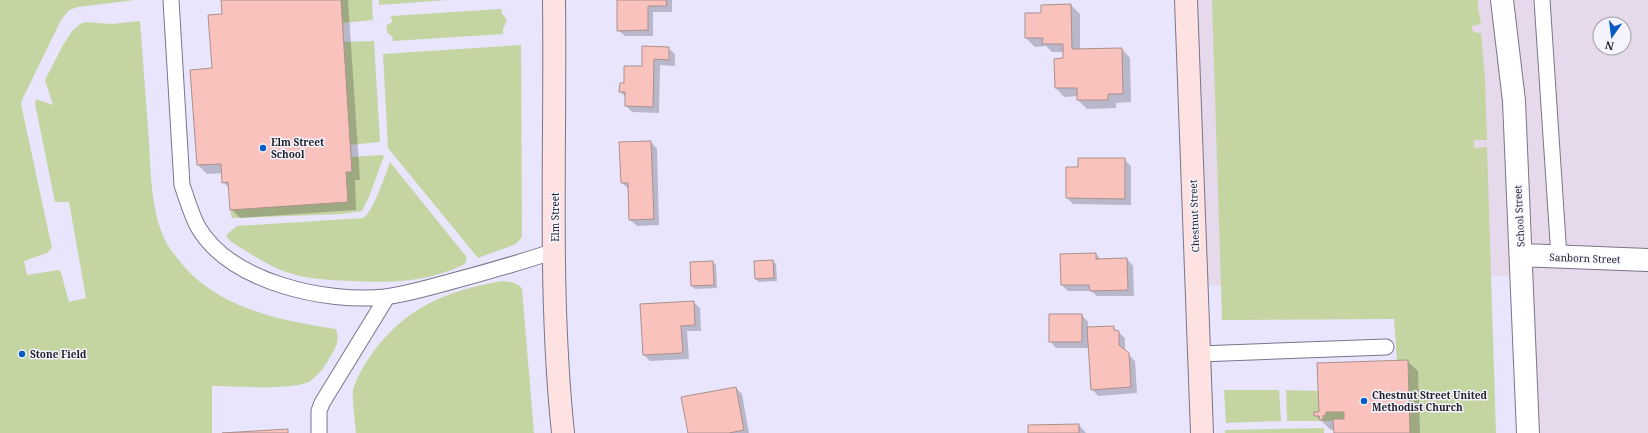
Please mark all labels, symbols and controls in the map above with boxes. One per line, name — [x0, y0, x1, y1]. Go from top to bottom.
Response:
north arrow — [1592, 16, 1632, 56]
text: N — [1603, 38, 1615, 55]
place label: Elm Street School — [271, 135, 324, 161]
marker: Elm Street School — [258, 143, 268, 153]
street label: Chestnut Street — [1186, 179, 1202, 253]
street label: School Street — [1510, 184, 1528, 247]
street label: Elm Street — [548, 192, 562, 242]
street label: Sanborn Street — [1549, 250, 1621, 266]
place label: Stone Field — [30, 347, 87, 361]
marker: Stone Field — [17, 349, 27, 359]
place label: Chestnut Street United Methodist Church — [1372, 388, 1488, 414]
marker: Chestnut Street United Methodist Church — [1359, 396, 1369, 406]

